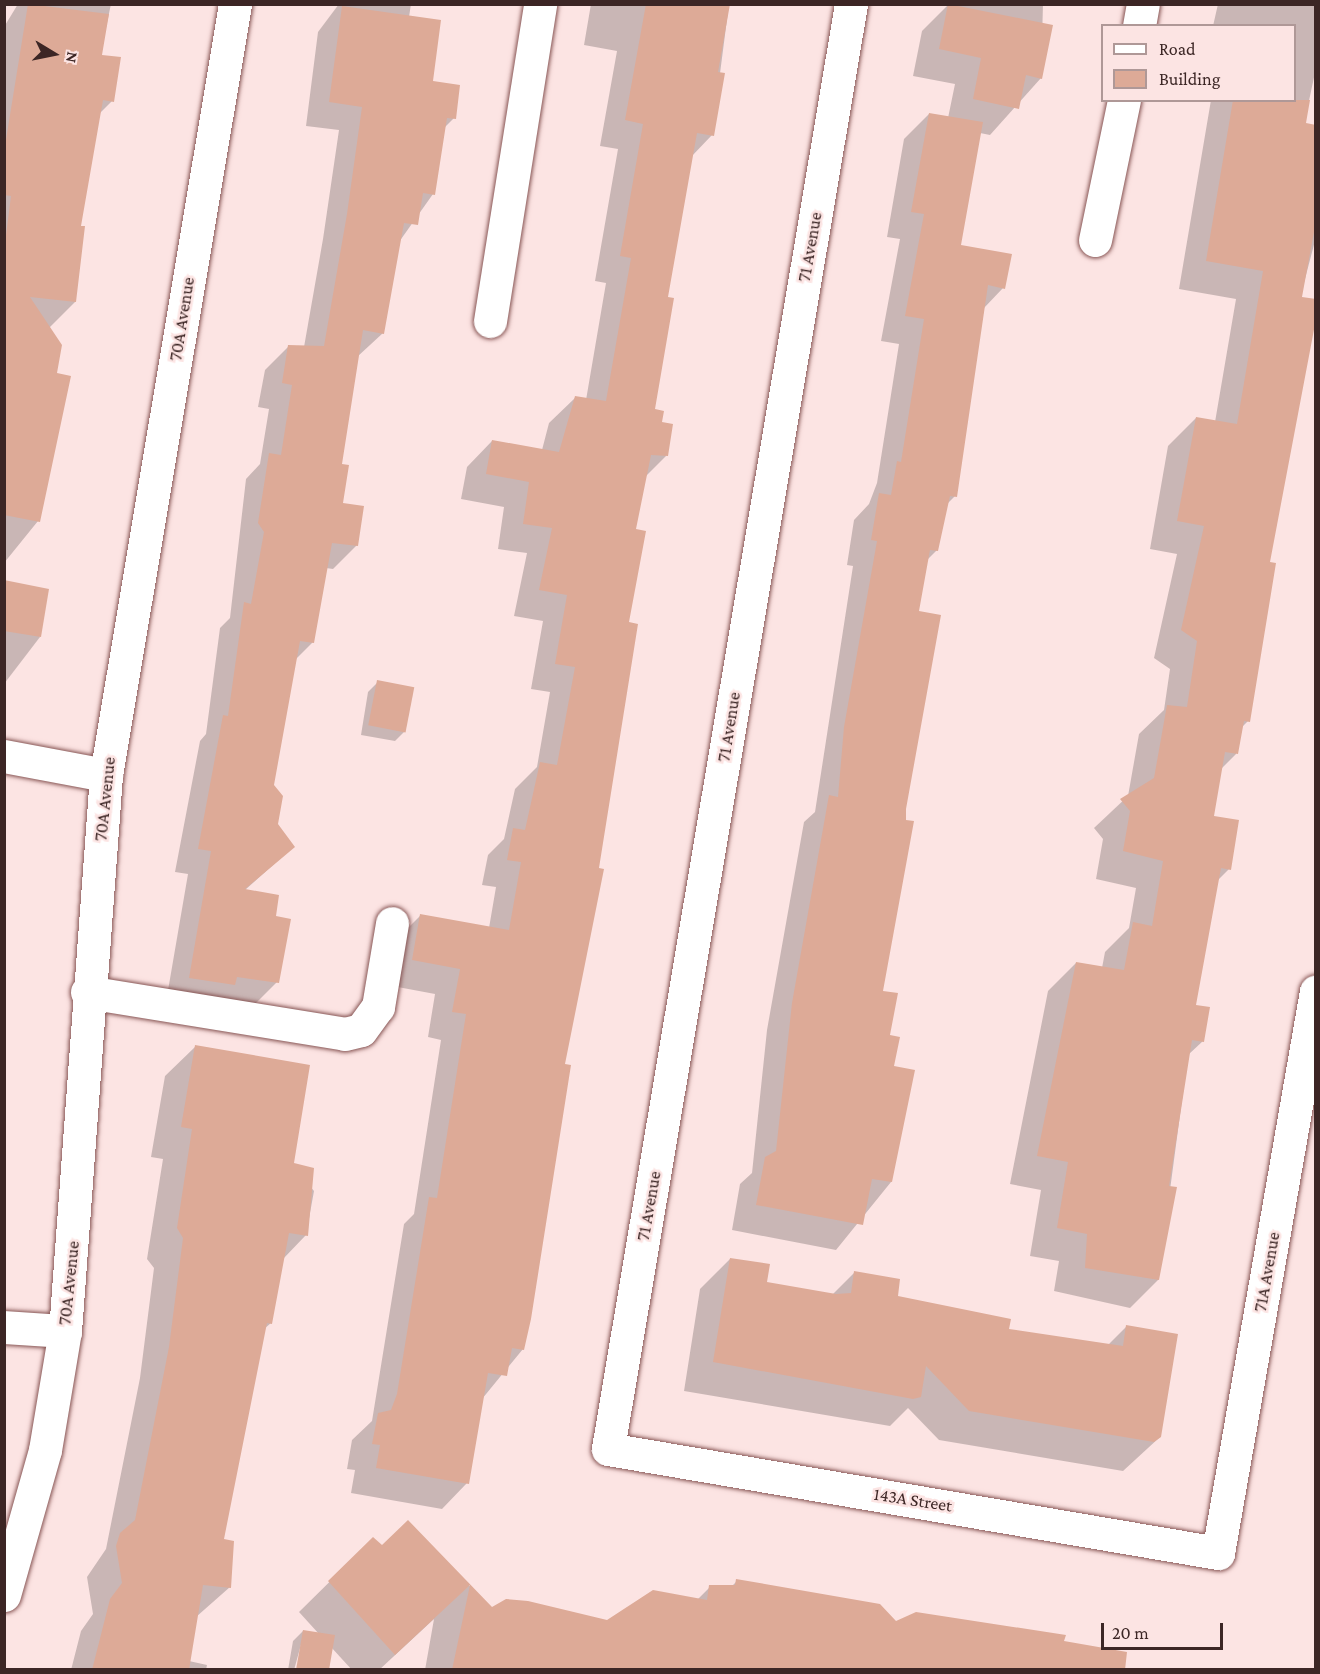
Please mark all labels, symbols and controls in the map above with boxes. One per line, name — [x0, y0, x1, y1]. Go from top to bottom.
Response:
north arrow — [24, 24, 84, 84]
legend — [1101, 24, 1296, 102]
text: Road — [1159, 39, 1196, 59]
text: N — [63, 50, 82, 64]
text: Building — [1159, 69, 1220, 89]
street label: 71 Avenue — [793, 210, 827, 284]
street label: 70A Avenue — [165, 275, 199, 363]
street label: 71 Avenue — [713, 690, 745, 764]
street label: 70A Avenue — [90, 756, 120, 842]
street label: 71 Avenue — [632, 1169, 666, 1243]
street label: 71A Avenue — [1249, 1230, 1285, 1314]
street label: 70A Avenue — [54, 1240, 84, 1326]
street label: 143A Street — [872, 1483, 954, 1517]
scale bar — [1104, 1611, 1226, 1649]
text: 20 m — [1112, 1623, 1149, 1643]

